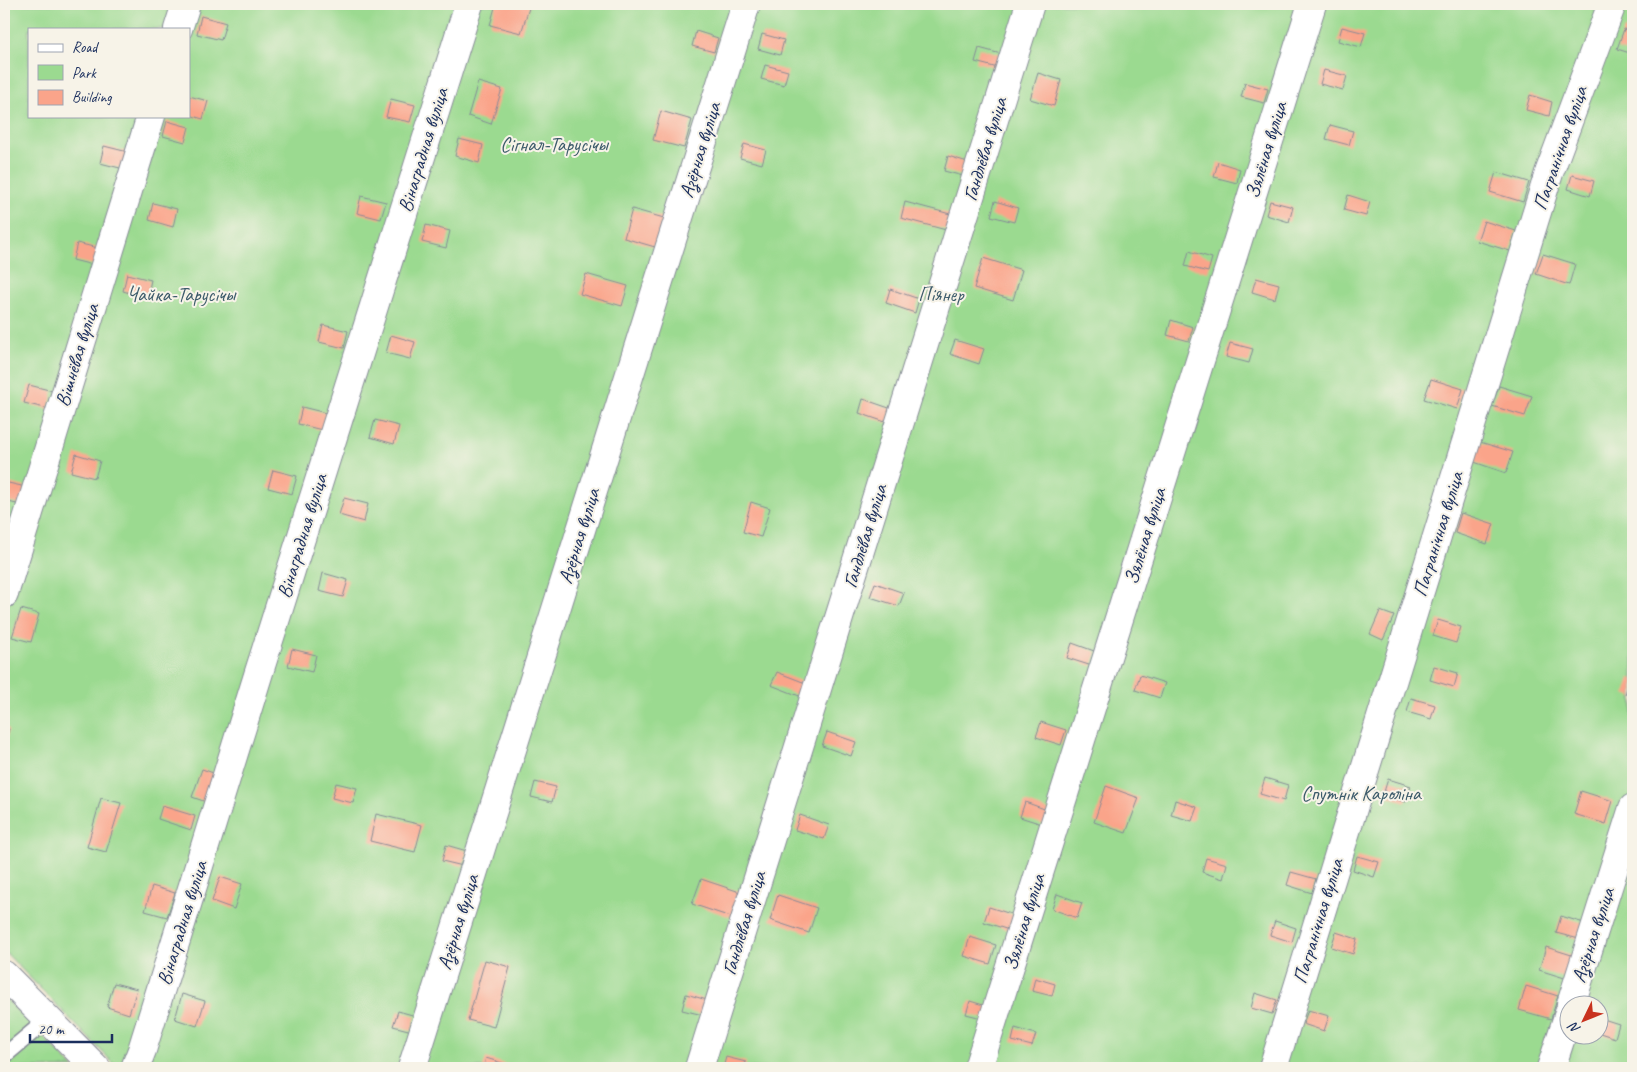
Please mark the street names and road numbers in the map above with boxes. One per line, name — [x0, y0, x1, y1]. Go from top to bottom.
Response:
street label: Пагранічная вуліца — [1527, 82, 1593, 213]
street label: Вінаградная вуліца — [392, 84, 454, 215]
street label: Гандлёвая вуліца — [957, 93, 1013, 204]
street label: Азёрная вуліца — [674, 98, 728, 201]
street label: Зялёная вуліца — [1239, 98, 1293, 201]
street label: Вішнёвая вуліца — [50, 299, 105, 409]
street label: Пагранічная вуліца — [1407, 467, 1469, 599]
street label: Вінаградная вуліца — [271, 470, 333, 601]
street label: Гандлёвая вуліца — [837, 480, 893, 591]
street label: Азёрная вуліца — [553, 484, 607, 587]
street label: Зялёная вуліца — [1118, 484, 1172, 587]
street label: Пагранічная вуліца — [1287, 854, 1349, 986]
street label: Вінаградная вуліца — [151, 857, 213, 988]
street label: Гандлёвая вуліца — [716, 867, 772, 978]
street label: Азёрная вуліца — [432, 870, 486, 973]
street label: Зялёная вуліца — [997, 870, 1051, 973]
street label: Азёрная вуліца — [1566, 883, 1621, 986]

